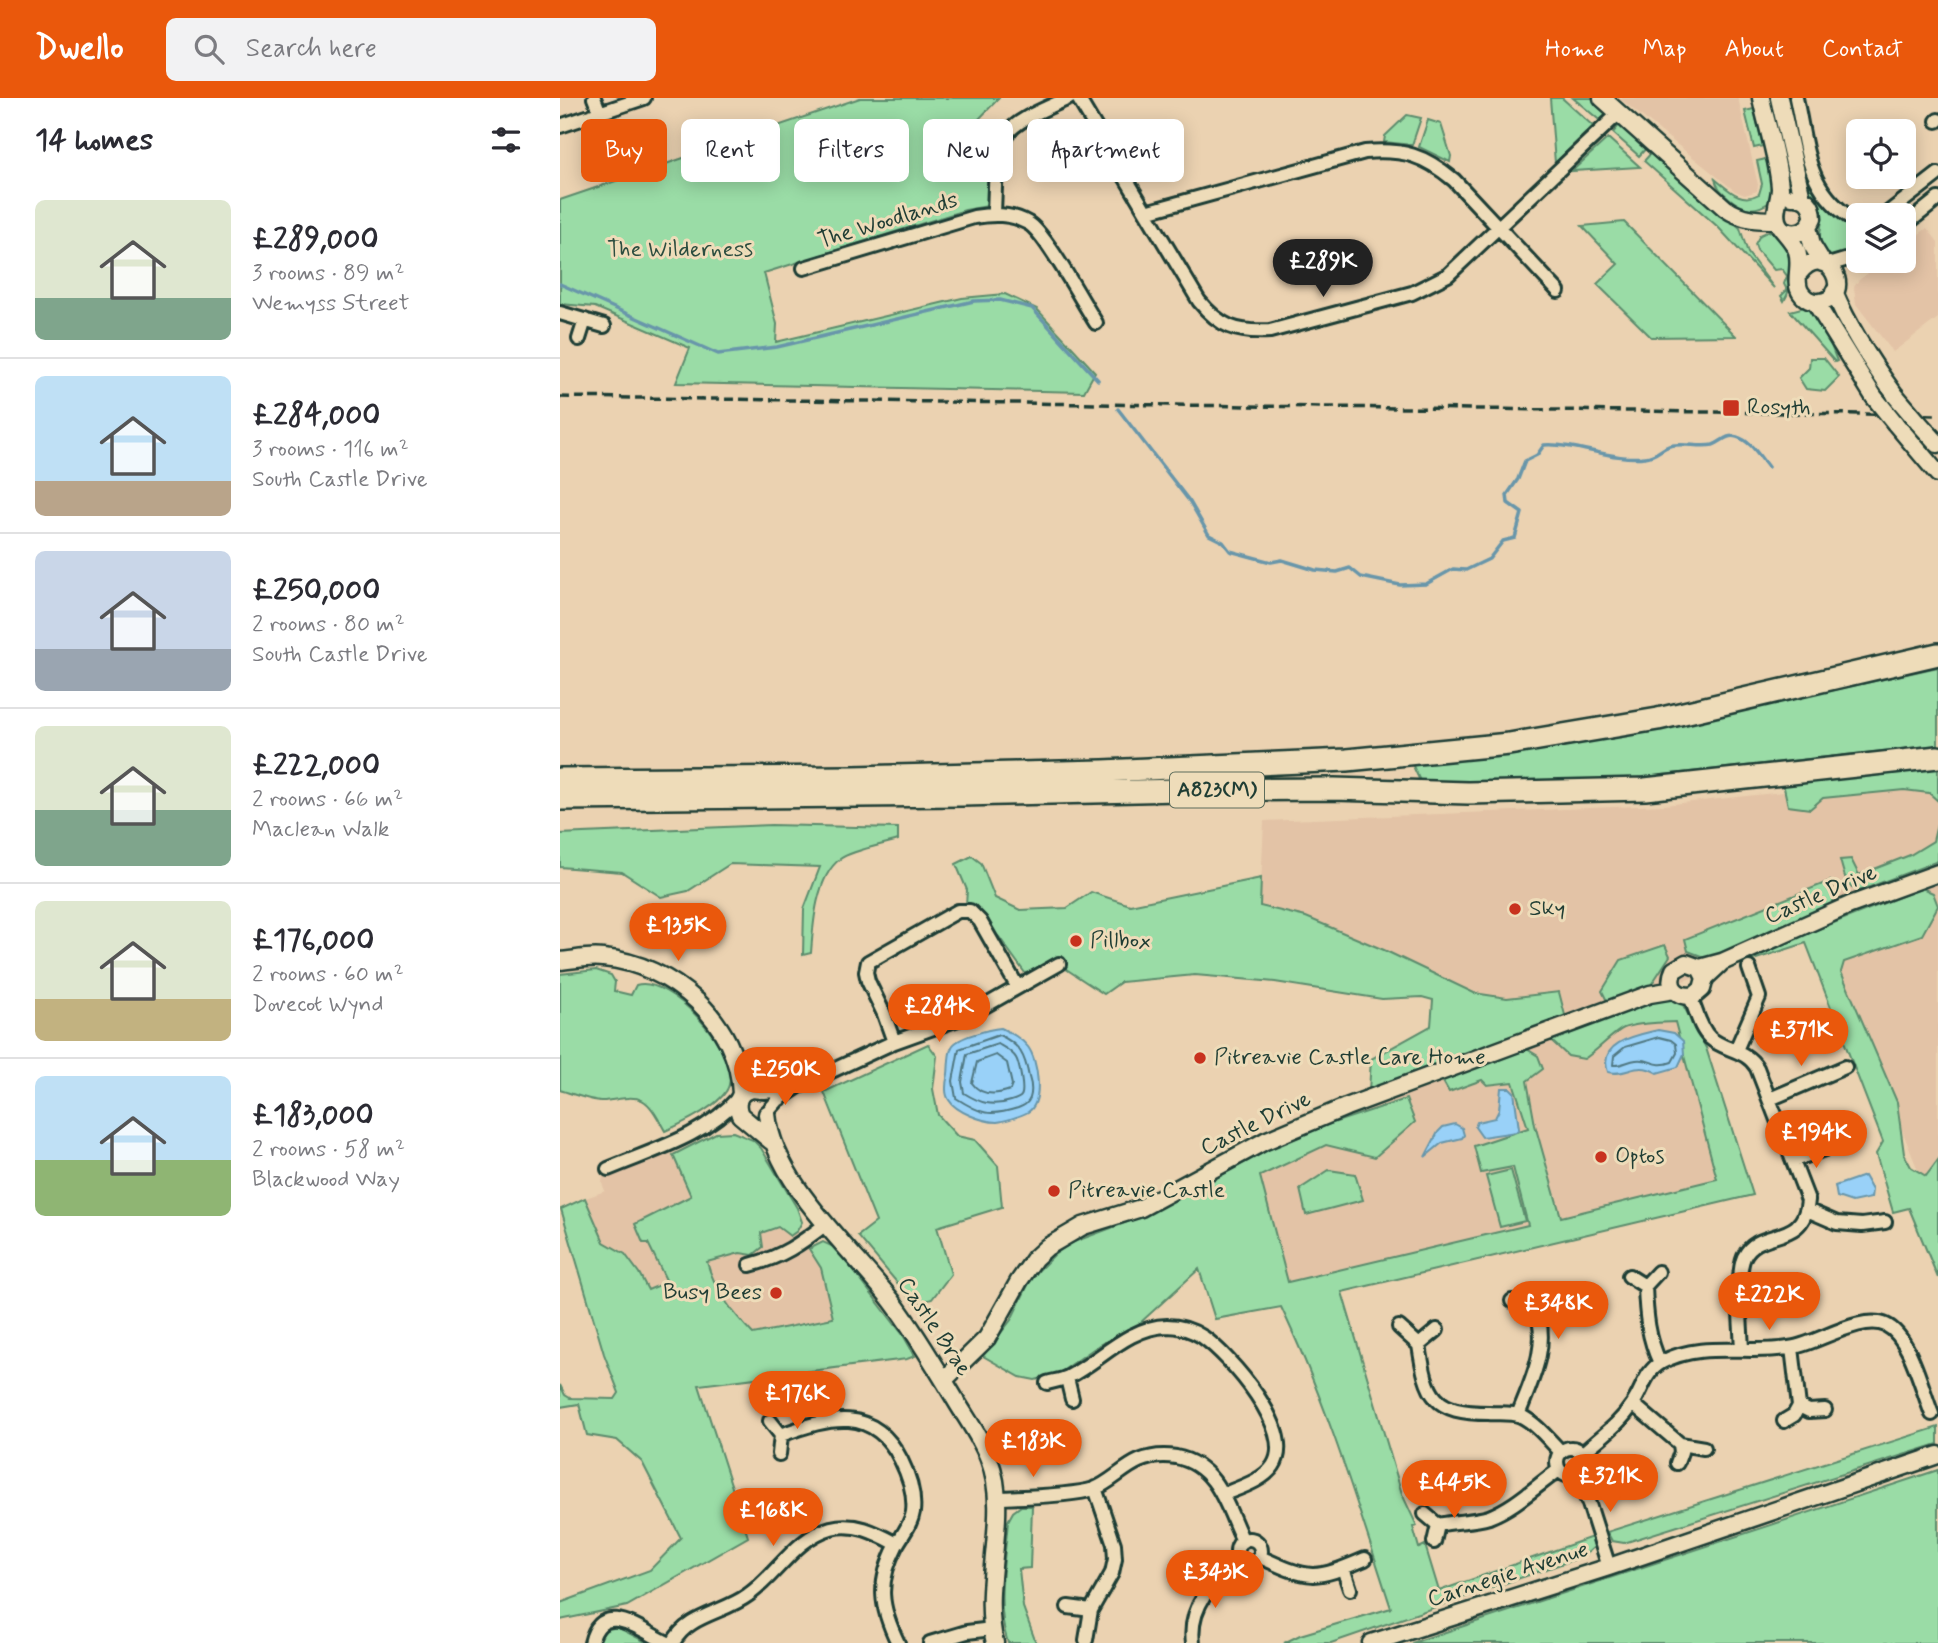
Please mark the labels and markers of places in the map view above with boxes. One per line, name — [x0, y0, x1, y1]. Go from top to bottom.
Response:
pin: £289K — [1274, 240, 1372, 299]
place label: Rosyth — [1747, 393, 1811, 423]
marker: Rosyth — [1721, 398, 1741, 418]
place label: Sky — [1529, 894, 1565, 924]
marker: Sky — [1507, 901, 1523, 917]
pin: £135K — [629, 904, 727, 963]
place label: Pillbox — [1090, 926, 1151, 956]
marker: Pillbox — [1068, 933, 1084, 949]
pin: £284K — [890, 984, 988, 1044]
pin: £371K — [1752, 1009, 1850, 1068]
place label: Pitreavie Castle Care Home — [1214, 1043, 1486, 1073]
pin: £250K — [736, 1048, 834, 1107]
marker: Pitreavie Castle Care Home — [1192, 1050, 1208, 1066]
pin: £194K — [1767, 1110, 1865, 1170]
place label: Optos — [1615, 1142, 1665, 1172]
marker: Optos — [1593, 1149, 1609, 1165]
place label: Pitreavie Castle — [1068, 1176, 1225, 1206]
marker: Pitreavie Castle — [1046, 1183, 1062, 1199]
pin: £222K — [1720, 1272, 1818, 1332]
place label: Busy Bees — [663, 1278, 762, 1308]
pin: £348K — [1509, 1282, 1607, 1341]
marker: Busy Bees — [768, 1285, 784, 1301]
pin: £176K — [748, 1372, 846, 1431]
pin: £183K — [984, 1420, 1082, 1479]
pin: £321K — [1561, 1454, 1659, 1514]
pin: £445K — [1405, 1460, 1503, 1520]
pin: £168K — [724, 1488, 822, 1548]
pin: £343K — [1166, 1550, 1264, 1610]

